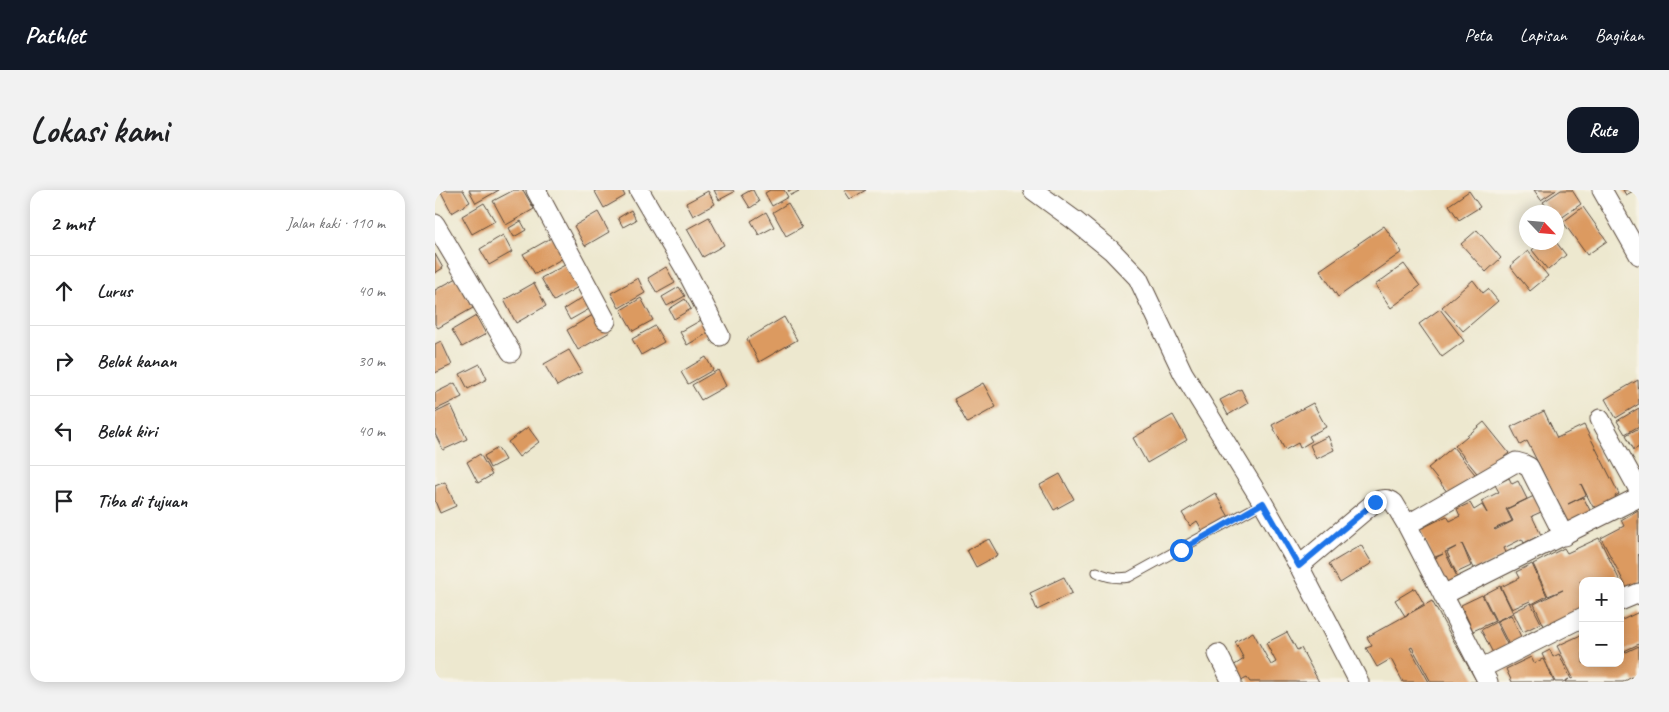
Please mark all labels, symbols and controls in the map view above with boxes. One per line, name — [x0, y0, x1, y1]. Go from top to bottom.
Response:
text: Pathlet — [25, 20, 85, 50]
text: Peta — [1465, 24, 1492, 46]
text: Lapisan — [1520, 24, 1567, 46]
text: Bagikan — [1595, 24, 1644, 46]
button: Rute — [1567, 107, 1639, 153]
text: Lokasi kami — [30, 108, 168, 153]
north arrow — [1519, 205, 1564, 250]
text: 2 mnt — [50, 210, 93, 236]
text: Jalan kaki · 110 m — [287, 213, 385, 233]
icon: ahead — [50, 277, 78, 305]
text: Lurus — [97, 279, 132, 303]
text: 40 m — [358, 281, 385, 301]
icon: right — [50, 347, 78, 375]
text: Belok kanan — [97, 349, 176, 373]
text: 30 m — [358, 351, 385, 371]
icon: left — [50, 417, 78, 445]
text: Belok kiri — [97, 419, 157, 443]
text: 40 m — [358, 421, 385, 441]
icon: arrive — [50, 487, 78, 515]
text: Tiba di tujuan — [97, 489, 187, 513]
route end — [1364, 491, 1387, 514]
route start — [1170, 539, 1193, 562]
map controls — [1579, 577, 1624, 667]
button: + — [1579, 577, 1624, 622]
button: − — [1579, 622, 1624, 667]

